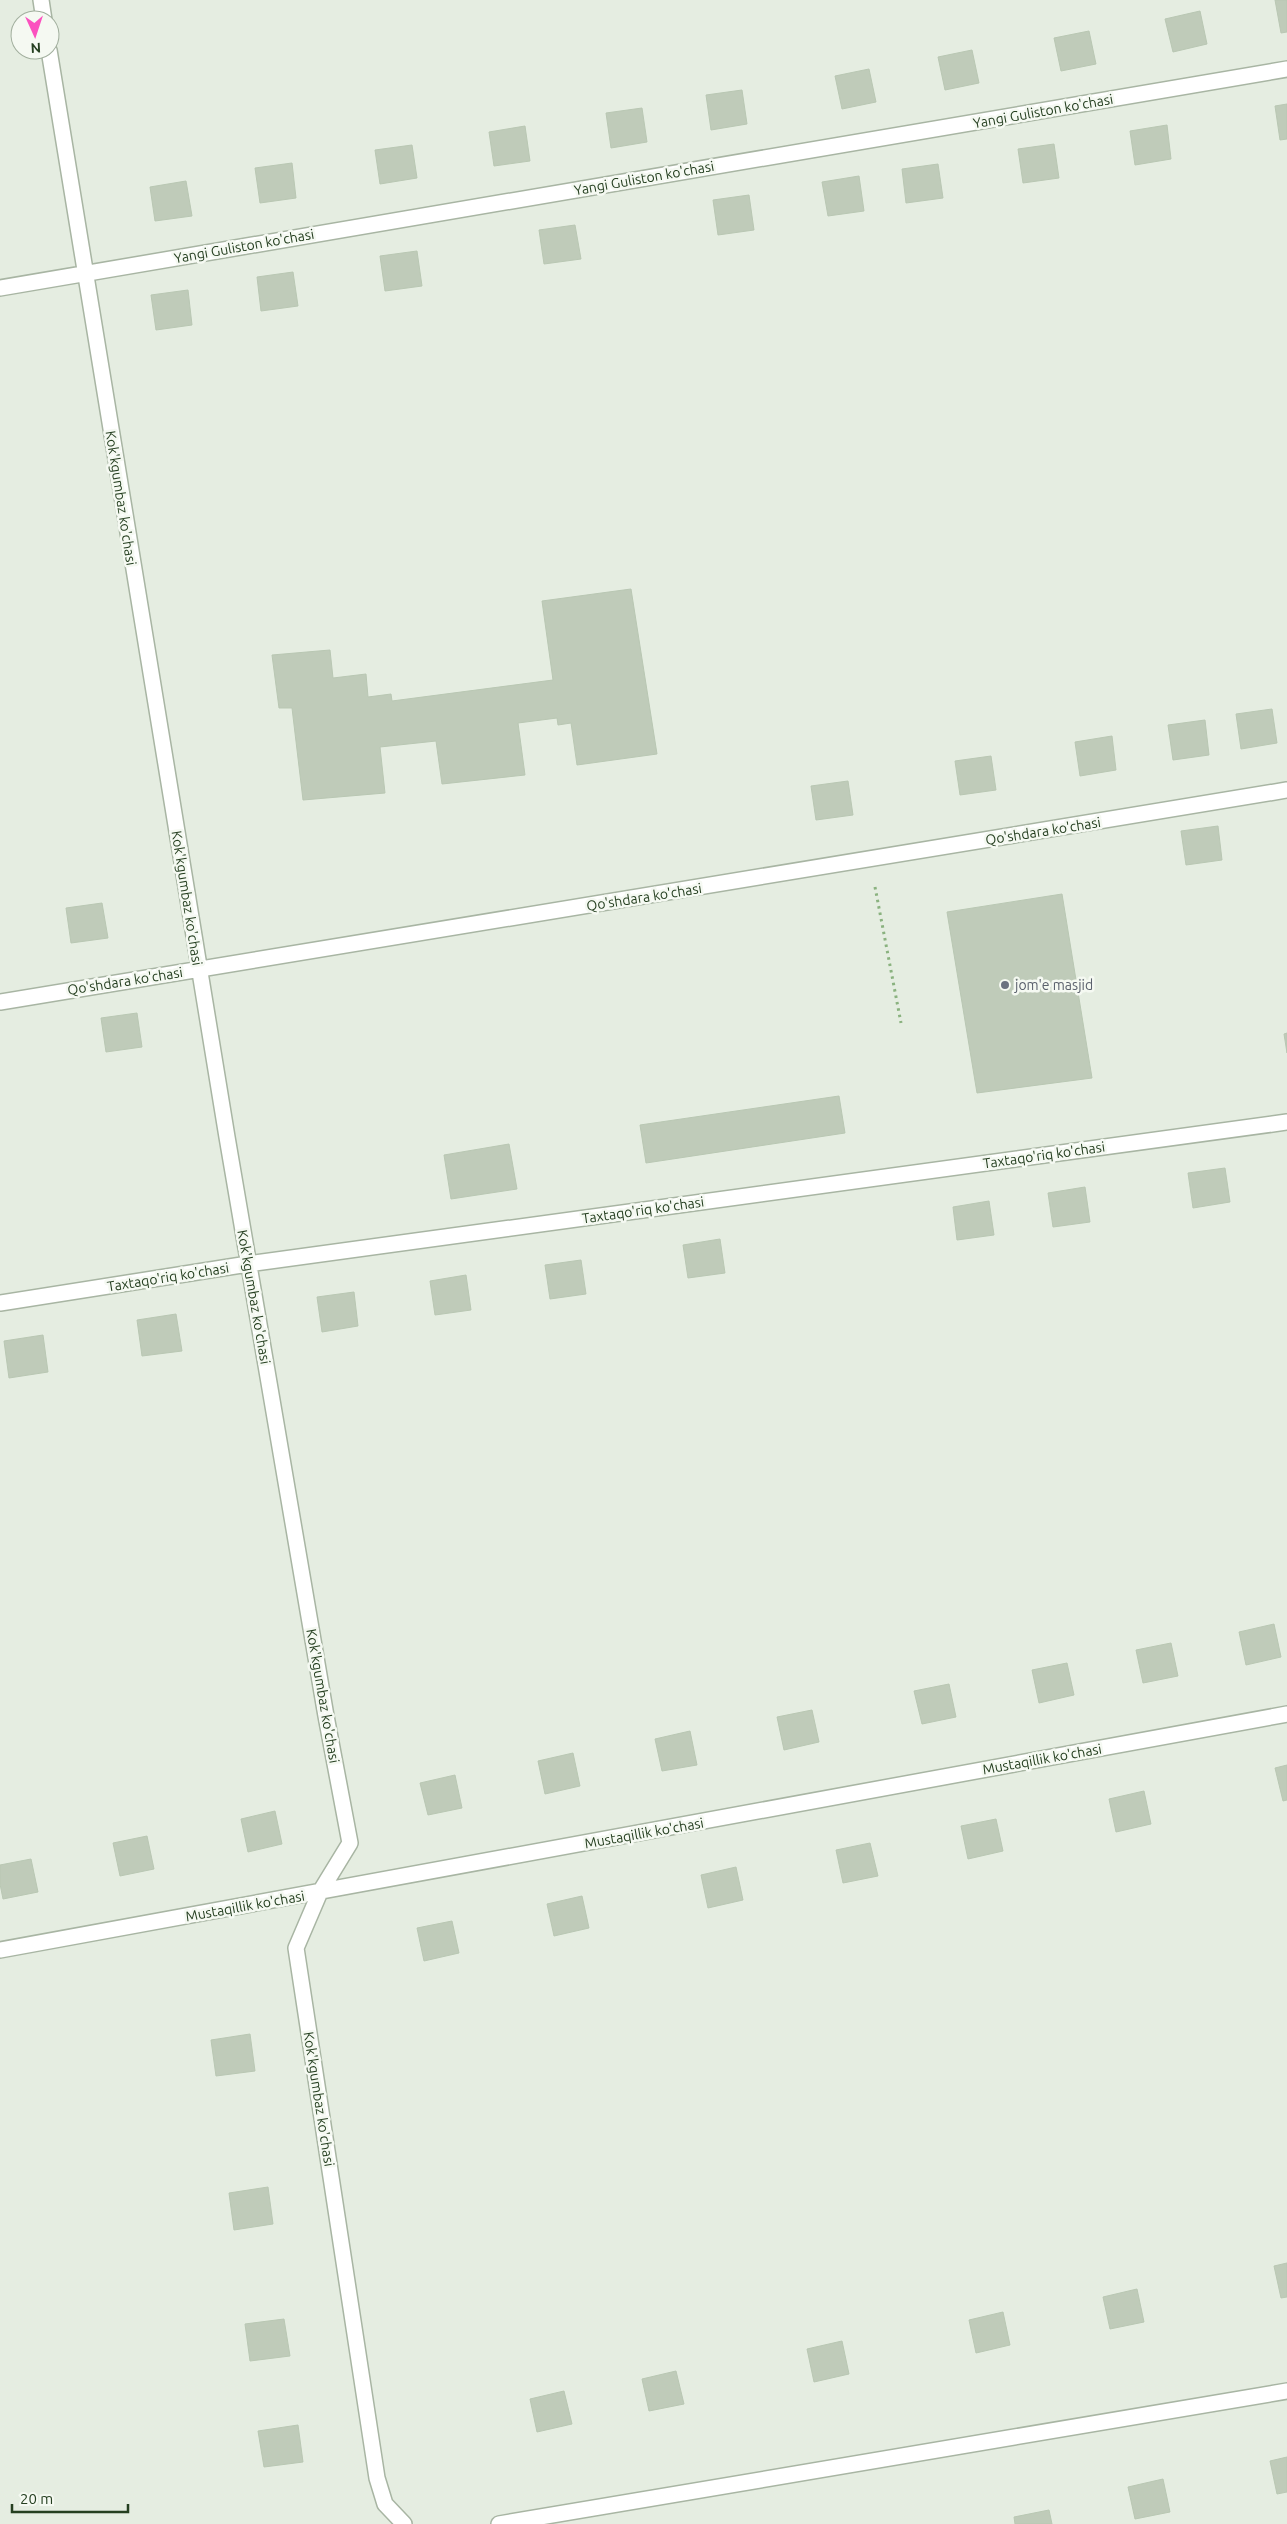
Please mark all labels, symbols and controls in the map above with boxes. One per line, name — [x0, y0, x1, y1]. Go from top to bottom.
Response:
north arrow — [10, 10, 60, 60]
text: N — [30, 40, 41, 56]
street label: Yangi Guliston ko'chasi — [972, 91, 1114, 131]
street label: Yangi Guliston ko'chasi — [573, 158, 715, 198]
street label: Yangi Guliston ko'chasi — [173, 226, 315, 266]
street label: Kok'kgumbaz ko'chasi — [102, 430, 140, 566]
street label: Qo'shdara ko'chasi — [984, 814, 1102, 848]
street label: Kok'kgumbaz ko'chasi — [168, 830, 206, 966]
street label: Qo'shdara ko'chasi — [585, 880, 703, 914]
street label: Qo'shdara ko'chasi — [66, 964, 184, 998]
place label: jom'e masjid — [1014, 977, 1093, 993]
marker: jom'e masjid — [999, 979, 1011, 991]
street label: Taxtaqo'riq ko'chasi — [982, 1139, 1106, 1171]
street label: Taxtaqo'riq ko'chasi — [581, 1194, 705, 1226]
street label: Kok'kgumbaz ko'chasi — [234, 1229, 274, 1365]
street label: Taxtaqo'riq ko'chasi — [106, 1259, 230, 1295]
street label: Kok'kgumbaz ko'chasi — [303, 1628, 343, 1764]
street label: Mustaqillik ko'chasi — [981, 1741, 1103, 1777]
street label: Mustaqillik ko'chasi — [583, 1815, 705, 1851]
street label: Mustaqillik ko'chasi — [184, 1888, 306, 1924]
street label: Kok'kgumbaz ko'chasi — [300, 2031, 338, 2167]
scale bar — [12, 2482, 129, 2514]
text: 20 m — [20, 2490, 53, 2507]

